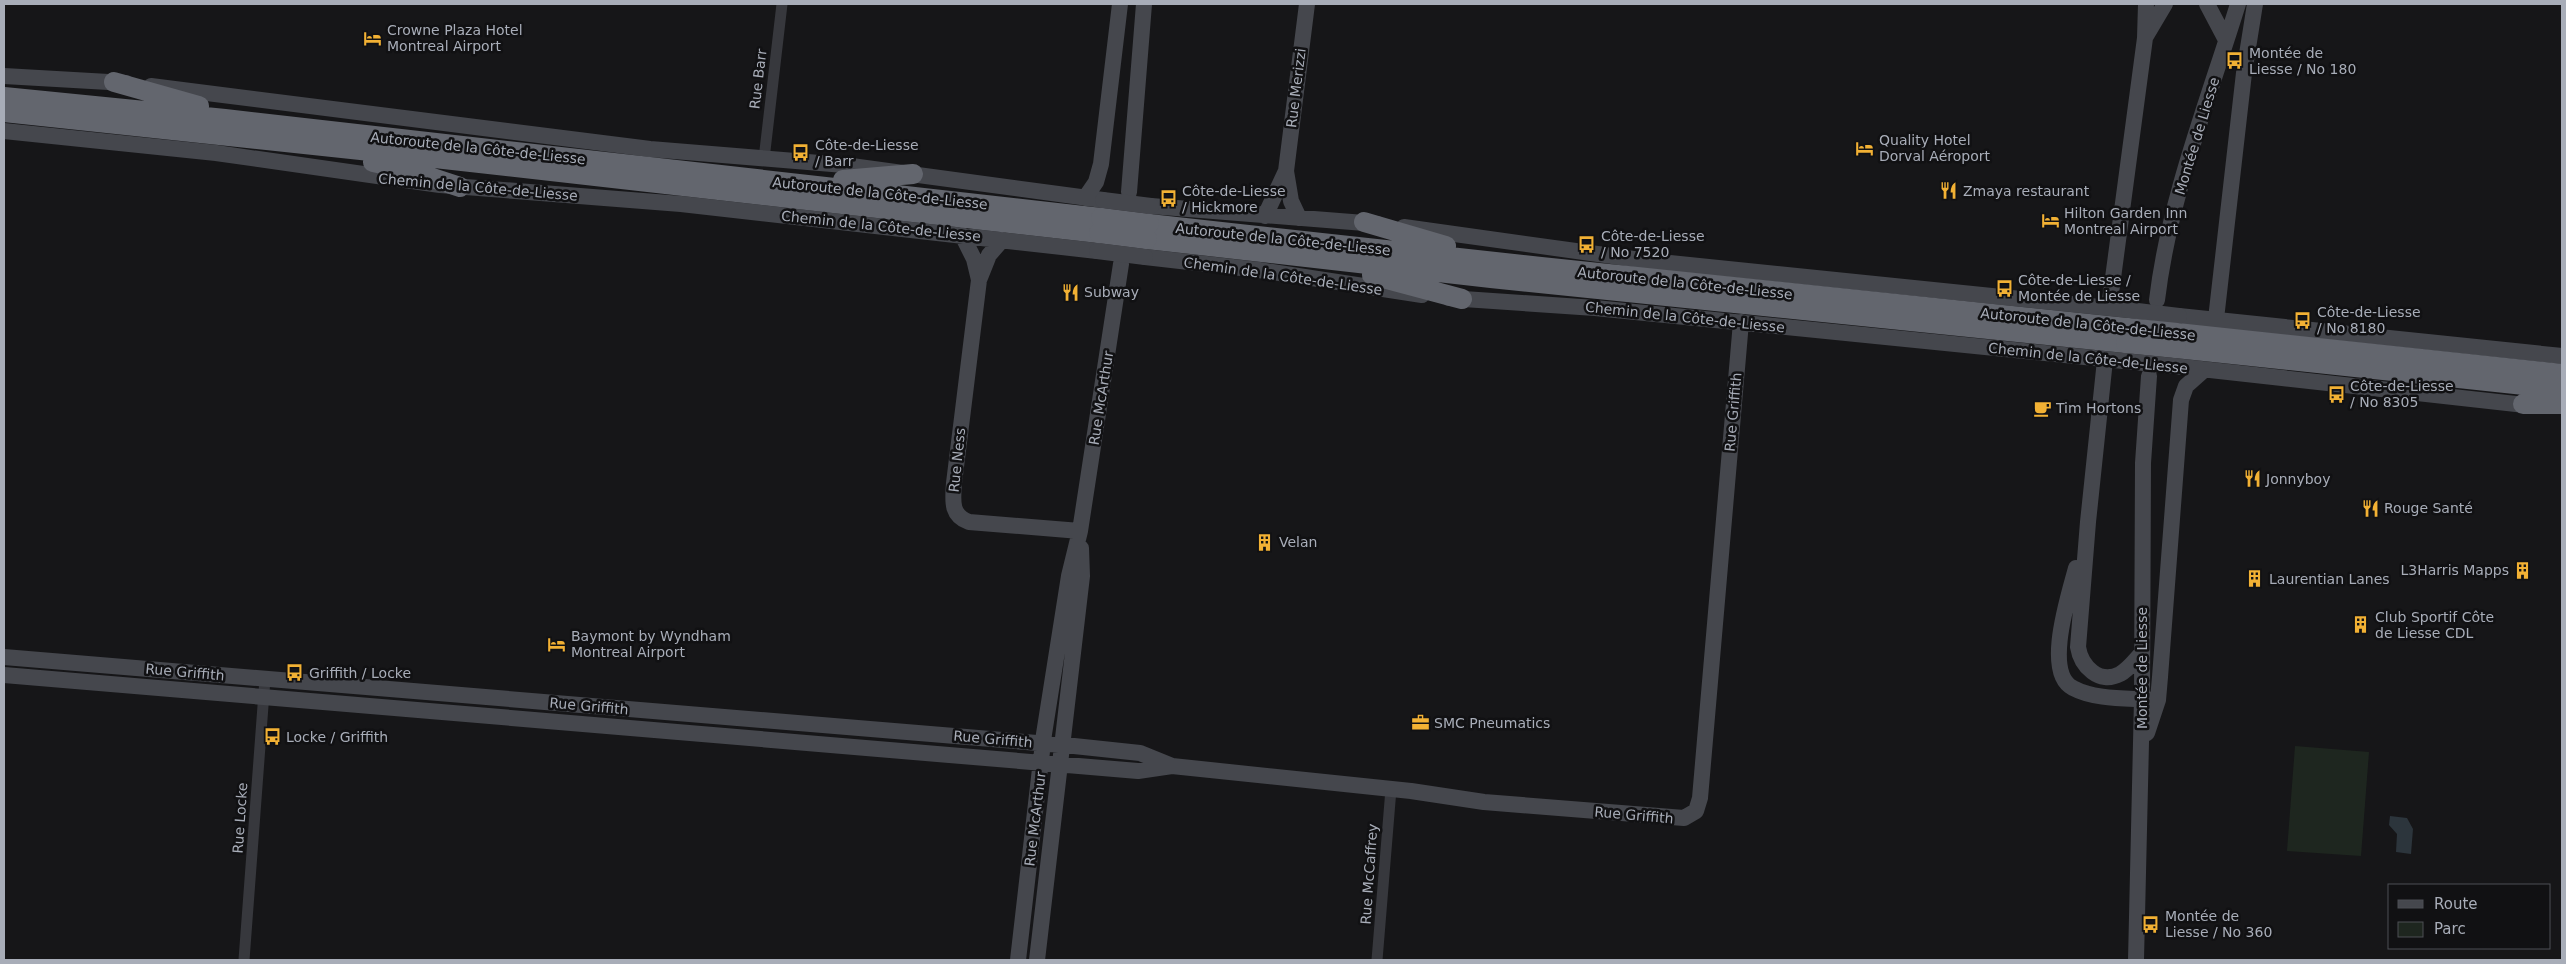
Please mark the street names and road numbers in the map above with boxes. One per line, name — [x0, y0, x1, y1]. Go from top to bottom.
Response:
street label: Rue Merizzi — [1283, 47, 1309, 129]
street label: Rue Barr — [746, 48, 770, 110]
street label: Montée de Liesse — [2171, 75, 2223, 197]
street label: Autoroute de la Côte-de-Liesse — [370, 129, 586, 167]
street label: Chemin de la Côte-de-Liesse — [377, 170, 579, 204]
street label: Autoroute de la Côte-de-Liesse — [772, 174, 988, 212]
street label: Chemin de la Côte-de-Liesse — [780, 208, 982, 244]
street label: Autoroute de la Côte-de-Liesse — [1175, 220, 1391, 258]
street label: Chemin de la Côte-de-Liesse — [1183, 254, 1383, 298]
street label: Autoroute de la Côte-de-Liesse — [1577, 264, 1793, 302]
street label: Chemin de la Côte-de-Liesse — [1584, 299, 1786, 335]
street label: Autoroute de la Côte-de-Liesse — [1980, 305, 2196, 343]
street label: Chemin de la Côte-de-Liesse — [1987, 340, 2189, 376]
street label: Rue McArthur — [1086, 350, 1116, 446]
street label: Rue Griffith — [1722, 372, 1744, 452]
street label: Rue Ness — [946, 427, 968, 493]
street label: Montée de Liesse — [2134, 607, 2150, 729]
street label: Rue Griffith — [145, 661, 225, 683]
street label: Rue Griffith — [549, 695, 629, 717]
street label: Rue Griffith — [953, 728, 1033, 750]
street label: Rue McArthur — [1021, 771, 1049, 867]
street label: Rue Locke — [230, 782, 250, 854]
street label: Rue Griffith — [1594, 804, 1674, 826]
street label: Rue McCaffrey — [1357, 823, 1381, 925]

